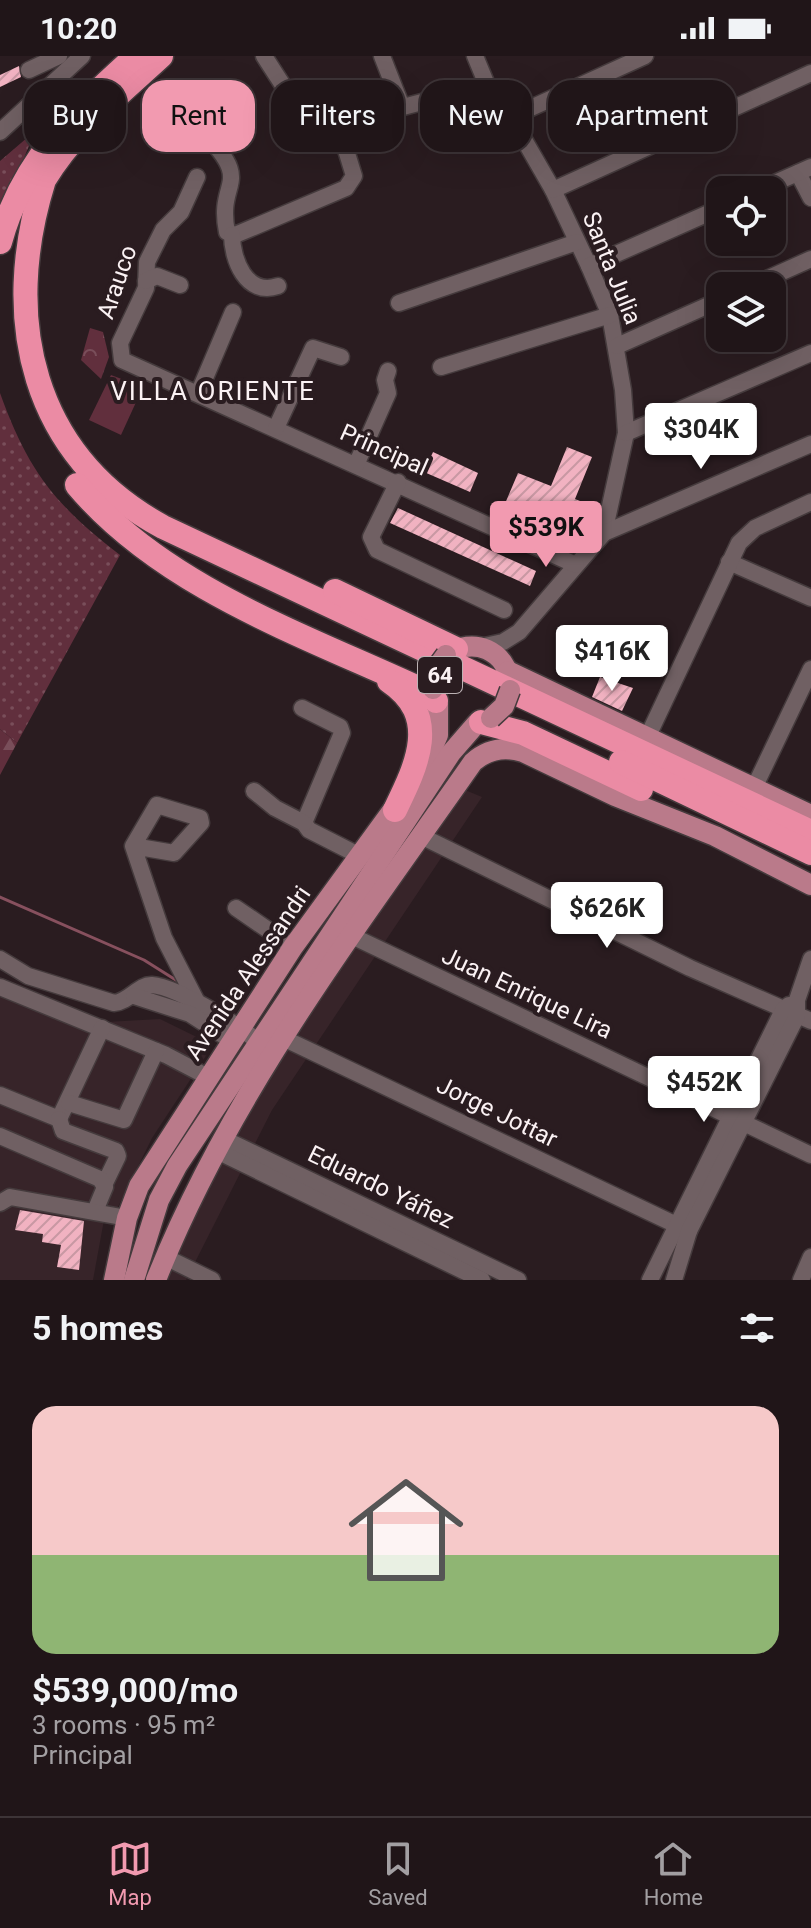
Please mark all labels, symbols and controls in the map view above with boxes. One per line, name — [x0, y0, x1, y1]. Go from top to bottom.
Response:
text: 10:20 — [40, 11, 117, 46]
chip: Buy — [24, 80, 126, 152]
chip: Rent — [142, 80, 255, 152]
chip: Filters — [271, 80, 404, 152]
chip: New — [420, 80, 532, 152]
chip: Apartment — [548, 80, 736, 152]
map controls — [706, 176, 786, 352]
button: locate — [706, 176, 786, 256]
street label: Santa Julia — [577, 208, 647, 328]
street label: Arauco — [91, 242, 143, 322]
button: layers — [706, 272, 786, 352]
district label: VILLA ORIENTE — [110, 376, 316, 406]
pin: $304K — [645, 403, 757, 471]
text: $304K — [663, 414, 739, 444]
street label: Principal — [336, 418, 432, 482]
pin: $539K — [490, 501, 602, 569]
text: $539K — [508, 512, 584, 542]
pin: $416K — [556, 625, 668, 693]
text: $416K — [574, 636, 650, 666]
road number: 64 — [418, 657, 462, 693]
street label: Avenida Alessandri — [179, 881, 317, 1065]
pin: $626K — [551, 882, 663, 950]
text: $626K — [569, 893, 645, 923]
street label: Juan Enrique Lira — [437, 941, 617, 1045]
pin: $452K — [648, 1056, 760, 1124]
text: $452K — [666, 1067, 742, 1097]
street label: Jorge Jottar — [432, 1071, 562, 1153]
street label: Eduardo Yáñez — [303, 1140, 459, 1234]
icon: filters — [735, 1306, 779, 1350]
text: 5 homes — [32, 1308, 163, 1348]
icon: home — [334, 1458, 478, 1602]
text: $539,000/mo — [32, 1670, 238, 1710]
text: 3 rooms · 95 m² — [32, 1710, 215, 1740]
text: Principal — [32, 1740, 133, 1770]
tab: Map — [108, 1837, 152, 1910]
tab: Saved — [368, 1837, 428, 1910]
tab: Home — [644, 1837, 703, 1910]

